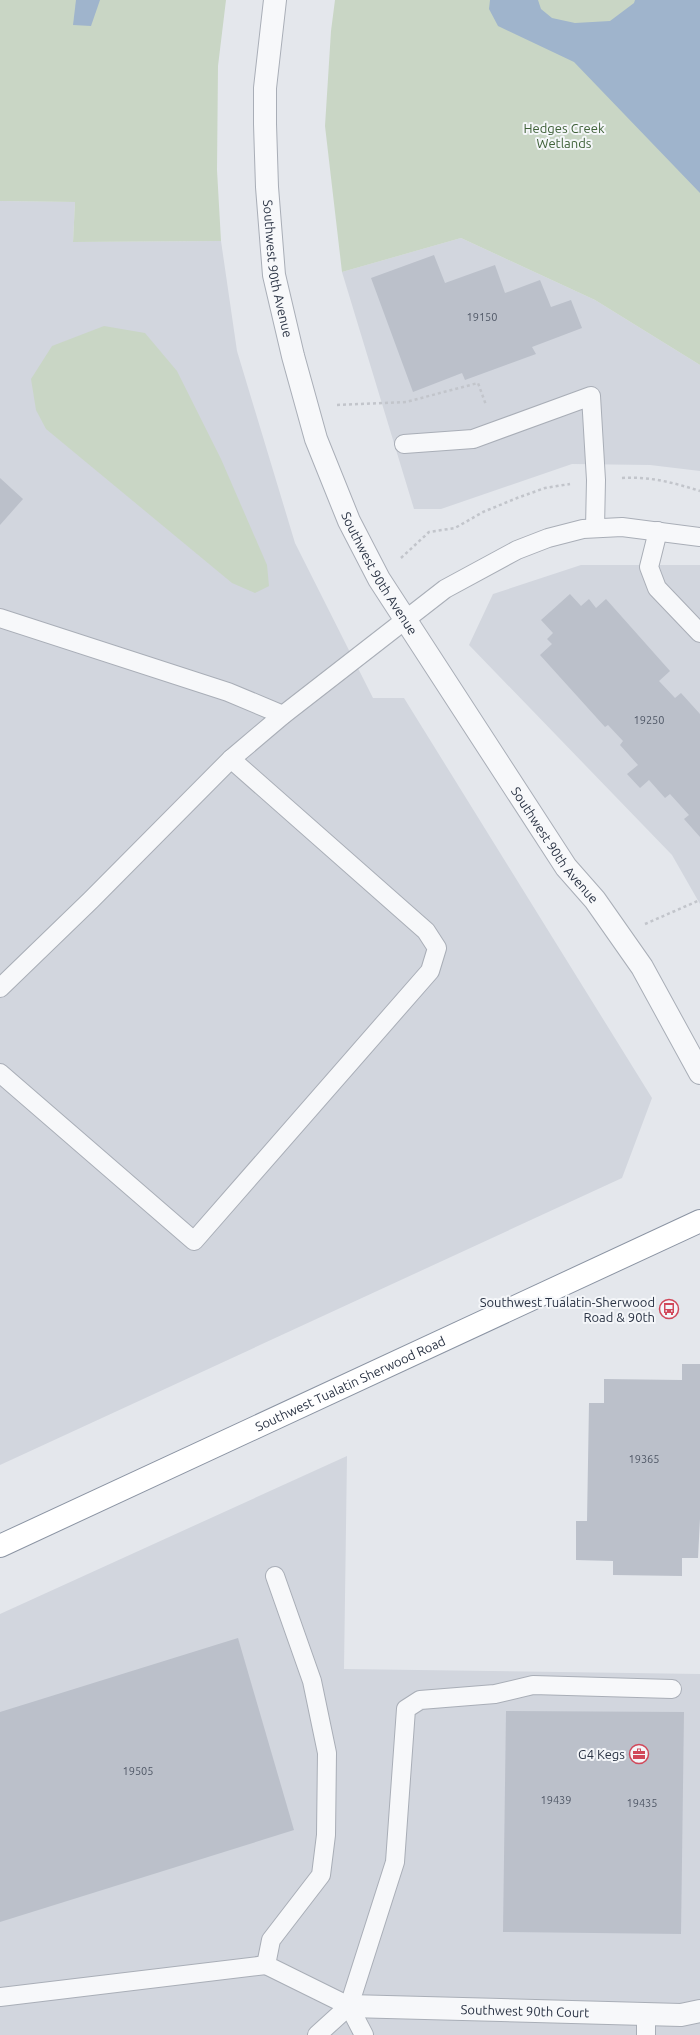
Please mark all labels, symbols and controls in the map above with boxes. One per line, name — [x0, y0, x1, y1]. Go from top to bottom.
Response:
park label: Hedges Creek Wetlands — [524, 121, 605, 150]
street label: Southwest 90th Avenue — [261, 199, 295, 339]
house number: 19150 — [466, 311, 498, 323]
street label: Southwest 90th Avenue — [339, 510, 420, 637]
house number: 19250 — [633, 714, 665, 726]
street label: Southwest 90th Avenue — [509, 784, 601, 906]
place label: Southwest Tualatin-Sherwood Road & 90th — [480, 1295, 655, 1324]
bus stop icon: Southwest Tualatin-Sherwood Road & 90th — [658, 1298, 680, 1320]
street label: Southwest Tualatin Sherwood Road — [253, 1333, 447, 1434]
house number: 19365 — [628, 1453, 660, 1465]
office icon: G4 Kegs — [628, 1743, 650, 1765]
place label: G4 Kegs — [578, 1747, 625, 1761]
house number: 19505 — [122, 1765, 154, 1777]
house number: 19439 — [540, 1794, 572, 1806]
house number: 19435 — [626, 1797, 658, 1809]
street label: Southwest 90th Court — [460, 2002, 589, 2020]

